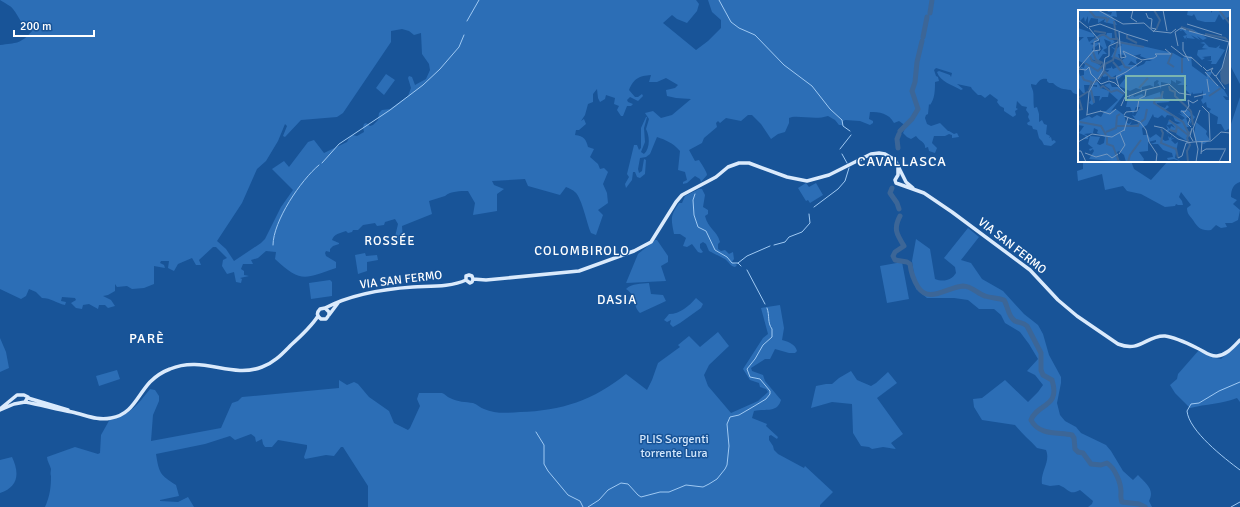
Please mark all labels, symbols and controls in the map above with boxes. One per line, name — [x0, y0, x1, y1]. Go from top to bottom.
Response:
inset map — [1078, 10, 1230, 162]
scale bar — [14, 12, 94, 38]
text: 200 m — [20, 19, 52, 34]
district label: CAVALLASCA — [857, 153, 947, 170]
street label: VIA SAN FERMO — [975, 215, 1049, 278]
district label: ROSSÉE — [364, 232, 416, 249]
district label: COLOMBIROLO — [534, 243, 630, 259]
street label: VIA SAN FERMO — [359, 267, 443, 293]
district label: DASIA — [597, 292, 637, 308]
district label: PARÈ — [129, 330, 165, 347]
park label: PLIS Sorgenti torrente Lura — [639, 432, 709, 461]

